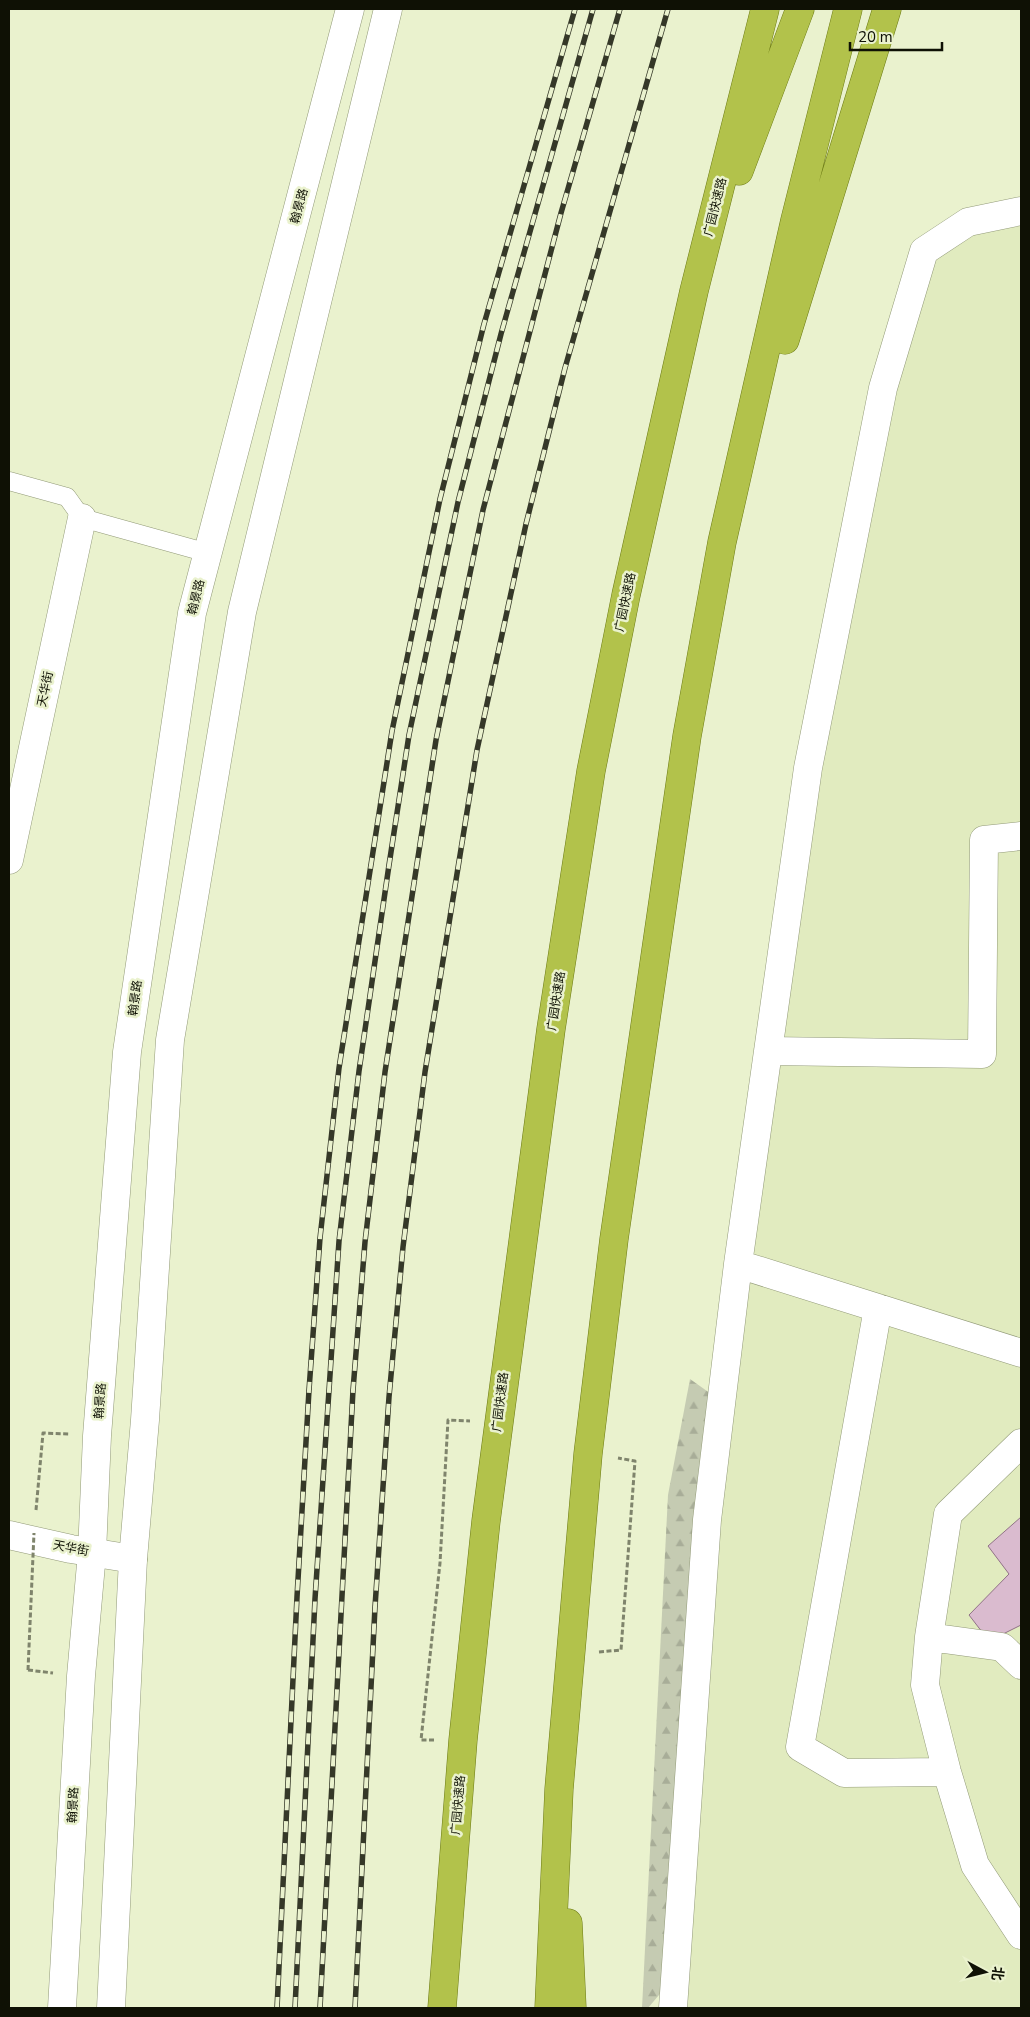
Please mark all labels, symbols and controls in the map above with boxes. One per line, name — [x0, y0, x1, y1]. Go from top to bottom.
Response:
scale bar — [850, 20, 942, 52]
text: 20 m — [858, 27, 893, 47]
street label: 广园快速路 — [700, 176, 730, 238]
street label: 翰景路 — [287, 187, 311, 225]
street label: 广园快速路 — [611, 571, 639, 633]
street label: 翰景路 — [184, 578, 208, 616]
street label: 天华街 — [33, 670, 57, 708]
street label: 广园快速路 — [543, 970, 569, 1032]
street label: 翰景路 — [125, 979, 145, 1017]
street label: 广园快速路 — [488, 1371, 512, 1433]
street label: 翰景路 — [91, 1382, 109, 1420]
street label: 天华街 — [52, 1537, 90, 1559]
street label: 广园快速路 — [447, 1774, 469, 1836]
street label: 翰景路 — [64, 1787, 82, 1823]
north arrow — [960, 1947, 1010, 1997]
text: 北 — [987, 1965, 1008, 1982]

